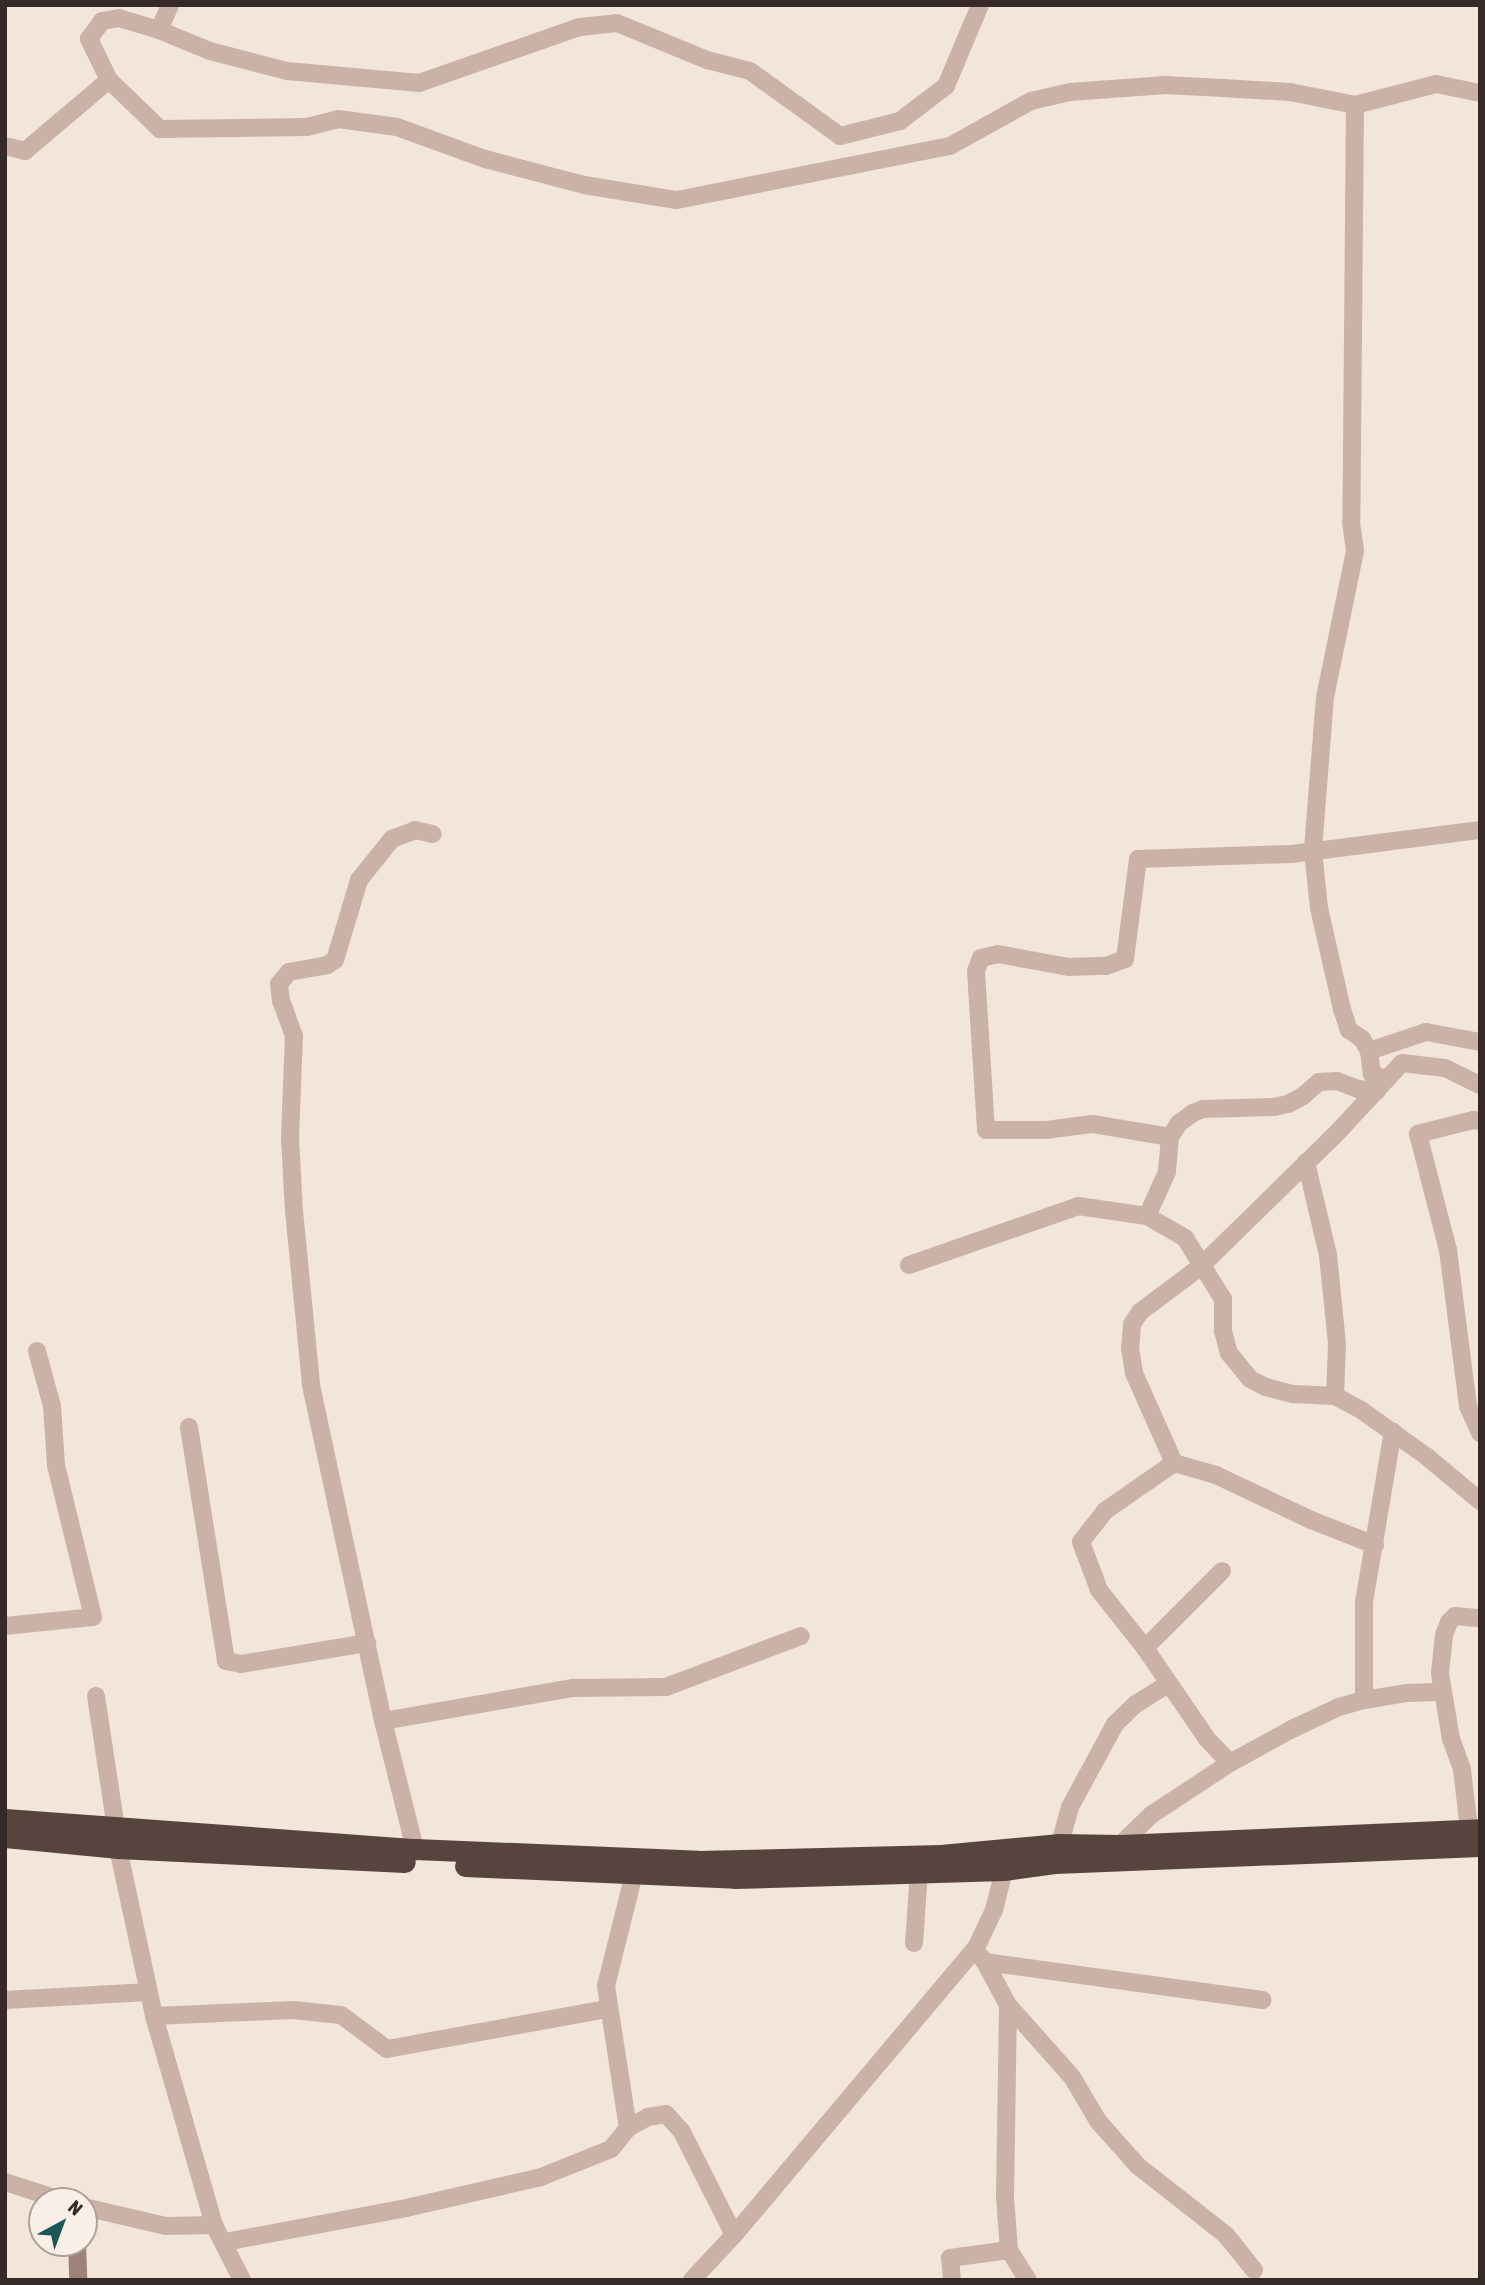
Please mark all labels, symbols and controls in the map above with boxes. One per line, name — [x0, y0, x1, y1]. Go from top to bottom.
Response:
north arrow — [28, 2187, 98, 2257]
text: N — [64, 2196, 87, 2220]

